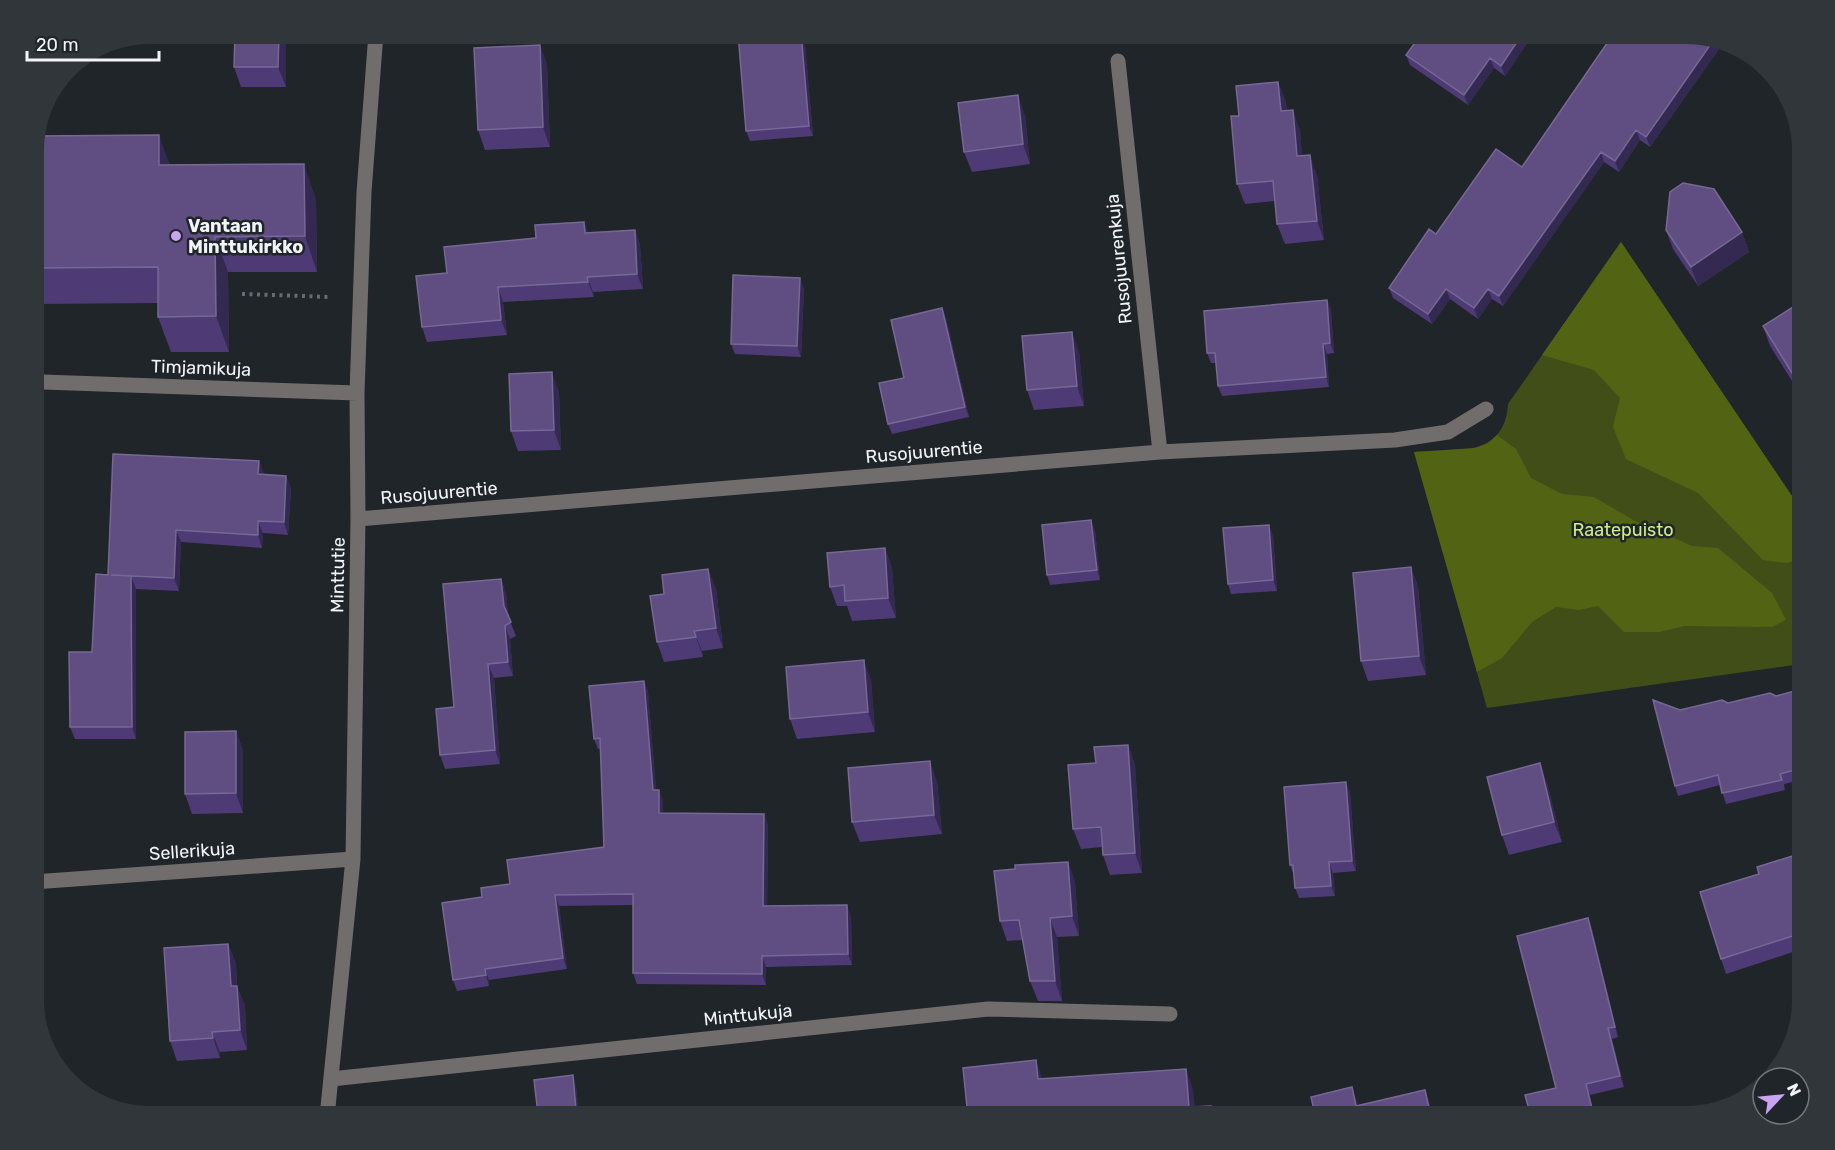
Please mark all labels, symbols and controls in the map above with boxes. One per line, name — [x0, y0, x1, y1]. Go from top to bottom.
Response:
scale bar — [27, 24, 159, 62]
text: 20 m — [36, 34, 78, 56]
street label: Rusojuurenkuja — [1101, 193, 1137, 325]
place label: Vantaan Minttukirkko — [188, 215, 303, 258]
marker: Vantaan Minttukirkko — [169, 229, 183, 243]
street label: Timjamikuja — [150, 355, 252, 381]
street label: Rusojuurentie — [865, 436, 983, 468]
street label: Rusojuurentie — [380, 477, 498, 509]
park label: Raatepuisto — [1572, 519, 1674, 541]
street label: Minttutie — [326, 537, 350, 613]
street label: Sellerikuja — [148, 837, 236, 865]
street label: Minttukuja — [703, 999, 793, 1031]
north arrow — [1751, 1066, 1811, 1126]
text: N — [1783, 1080, 1805, 1099]

